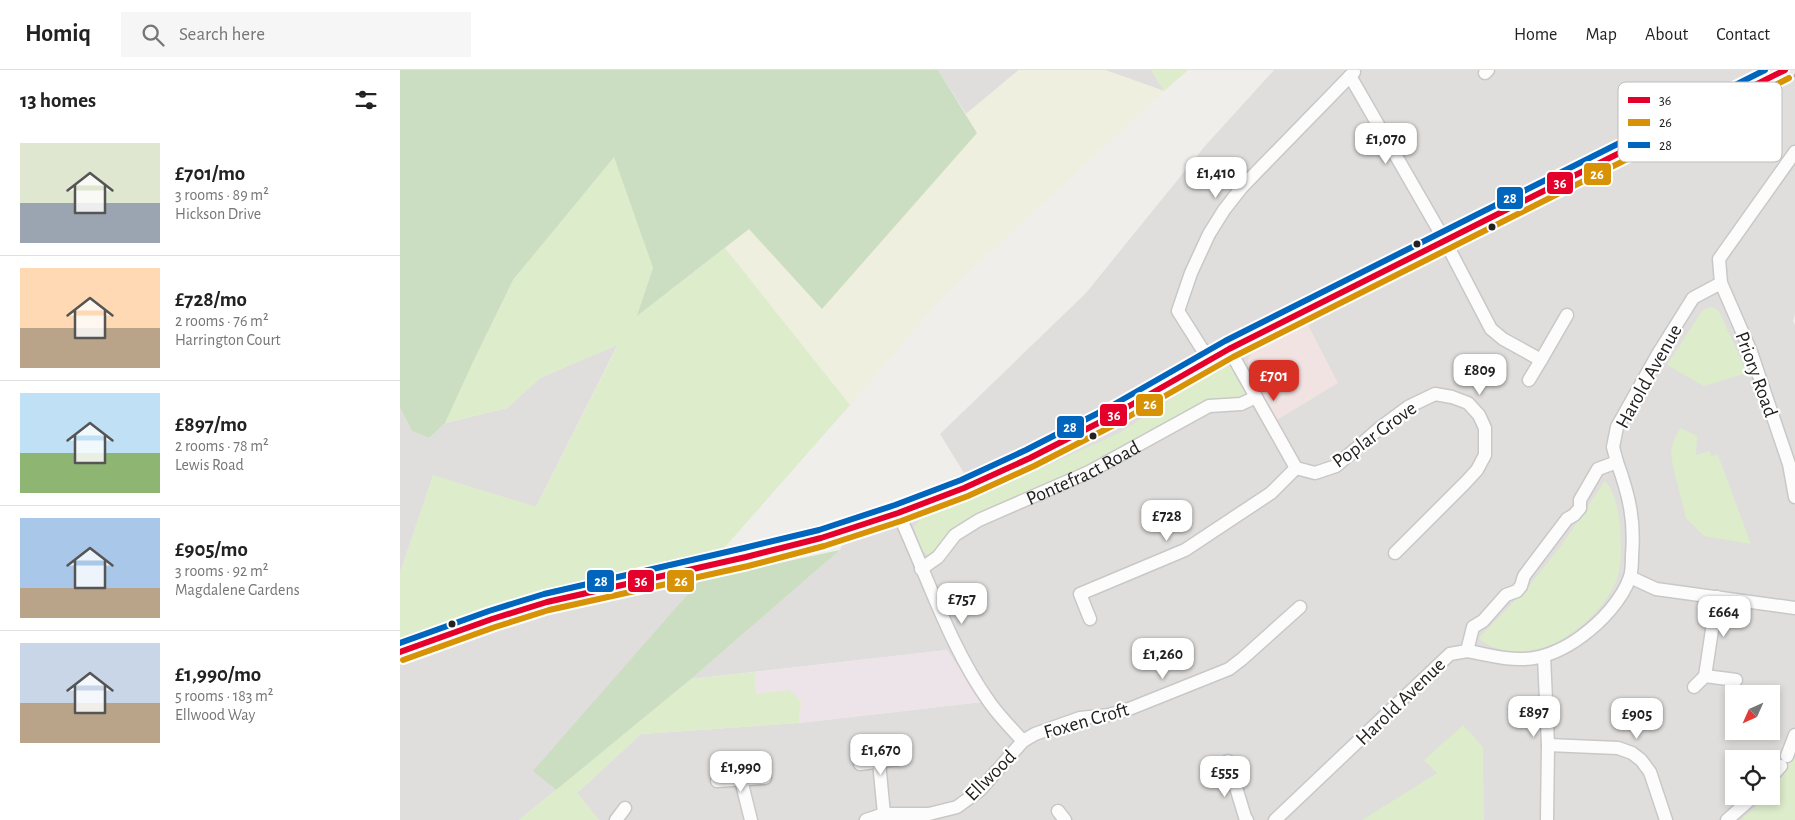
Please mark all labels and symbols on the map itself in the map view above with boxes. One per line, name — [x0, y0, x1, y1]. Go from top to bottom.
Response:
legend — [1618, 82, 1782, 162]
text: 36 — [1659, 94, 1671, 108]
text: 26 — [1659, 116, 1672, 130]
pin: £1,070 — [1345, 122, 1427, 165]
text: 28 — [1659, 139, 1672, 153]
pin: £1,410 — [1175, 156, 1257, 199]
line badge: 26 — [1583, 162, 1612, 186]
text: 26 — [1590, 168, 1604, 182]
line badge: 36 — [1546, 171, 1574, 195]
text: 36 — [1554, 177, 1567, 191]
line badge: 28 — [1496, 186, 1524, 210]
text: 28 — [1503, 192, 1517, 206]
unlabelled marker — [1487, 222, 1497, 232]
unlabelled marker — [1412, 239, 1422, 249]
street label: Harold Avenue — [1612, 321, 1686, 432]
street label: Priory Road — [1731, 329, 1781, 420]
pin: £809 — [1450, 354, 1510, 396]
pin: £701 — [1244, 360, 1304, 402]
line badge: 26 — [1135, 393, 1164, 417]
text: 26 — [1143, 398, 1157, 412]
street label: Poplar Grove — [1329, 398, 1420, 472]
line badge: 36 — [1099, 403, 1128, 427]
text: 36 — [1108, 409, 1121, 423]
line badge: 28 — [1056, 415, 1085, 439]
text: 28 — [1063, 421, 1077, 435]
unlabelled marker — [1088, 431, 1098, 441]
street label: Pontefract Road — [1023, 437, 1143, 509]
pin: £728 — [1137, 500, 1197, 542]
line badge: 28 — [586, 569, 615, 593]
line badge: 36 — [627, 569, 655, 593]
line badge: 26 — [666, 569, 695, 593]
text: 28 — [594, 575, 608, 589]
text: 36 — [635, 575, 648, 589]
text: 26 — [674, 575, 688, 589]
pin: £757 — [932, 582, 992, 625]
pin: £664 — [1694, 596, 1754, 638]
unlabelled marker — [447, 619, 457, 629]
pin: £1,260 — [1122, 638, 1204, 680]
street label: Harold Avenue — [1352, 654, 1449, 749]
north arrow — [1725, 685, 1780, 740]
pin: £897 — [1504, 696, 1564, 738]
pin: £905 — [1607, 698, 1667, 740]
street label: Foxen Croft — [1042, 699, 1132, 743]
pin: £1,670 — [840, 734, 922, 776]
street label: Ellwood — [961, 746, 1020, 805]
pin: £1,990 — [700, 750, 782, 793]
pin: £555 — [1195, 756, 1255, 798]

